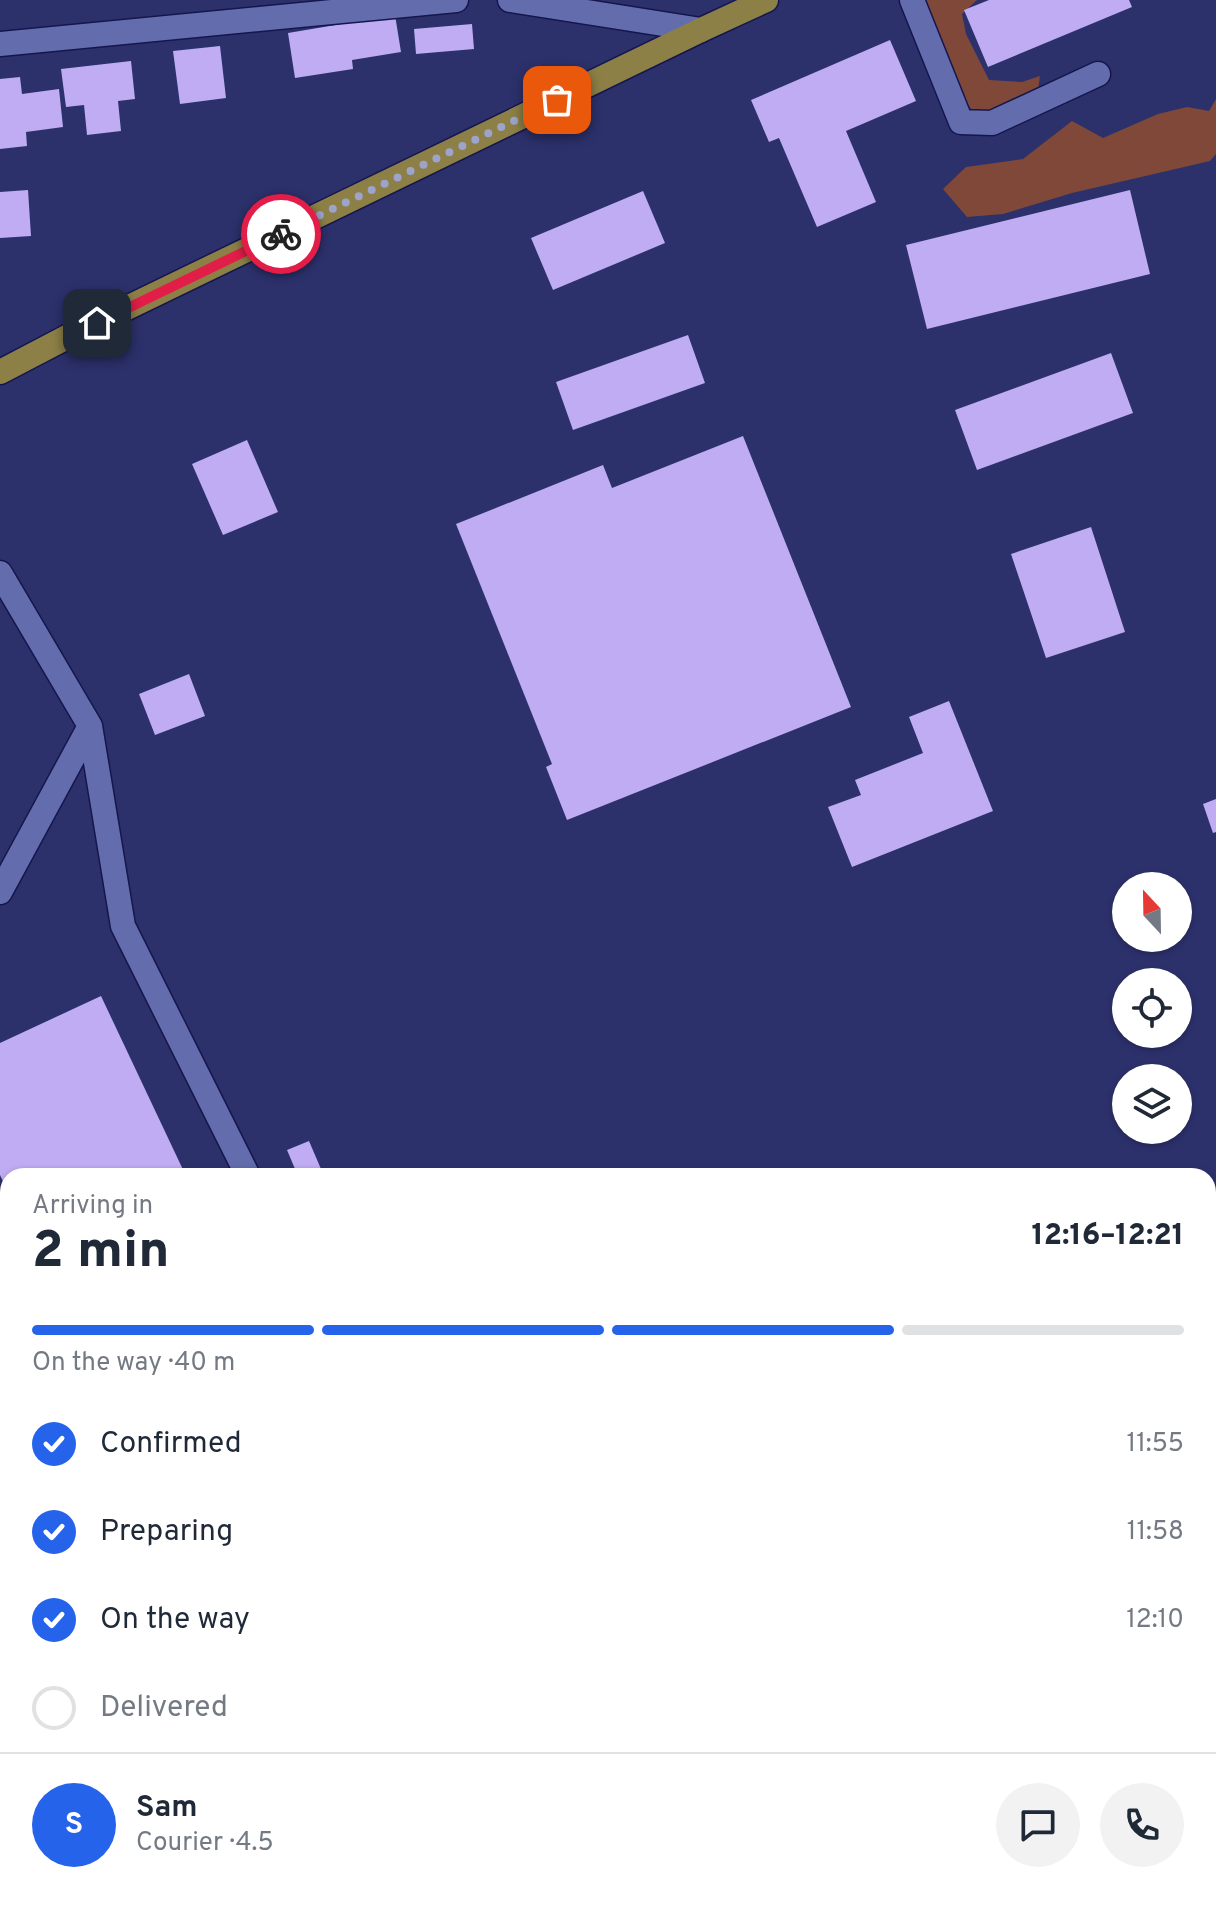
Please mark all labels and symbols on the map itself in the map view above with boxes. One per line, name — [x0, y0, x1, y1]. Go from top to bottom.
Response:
pin — [523, 66, 591, 134]
courier — [241, 194, 321, 274]
pin — [63, 289, 131, 357]
north arrow — [1112, 872, 1192, 952]

